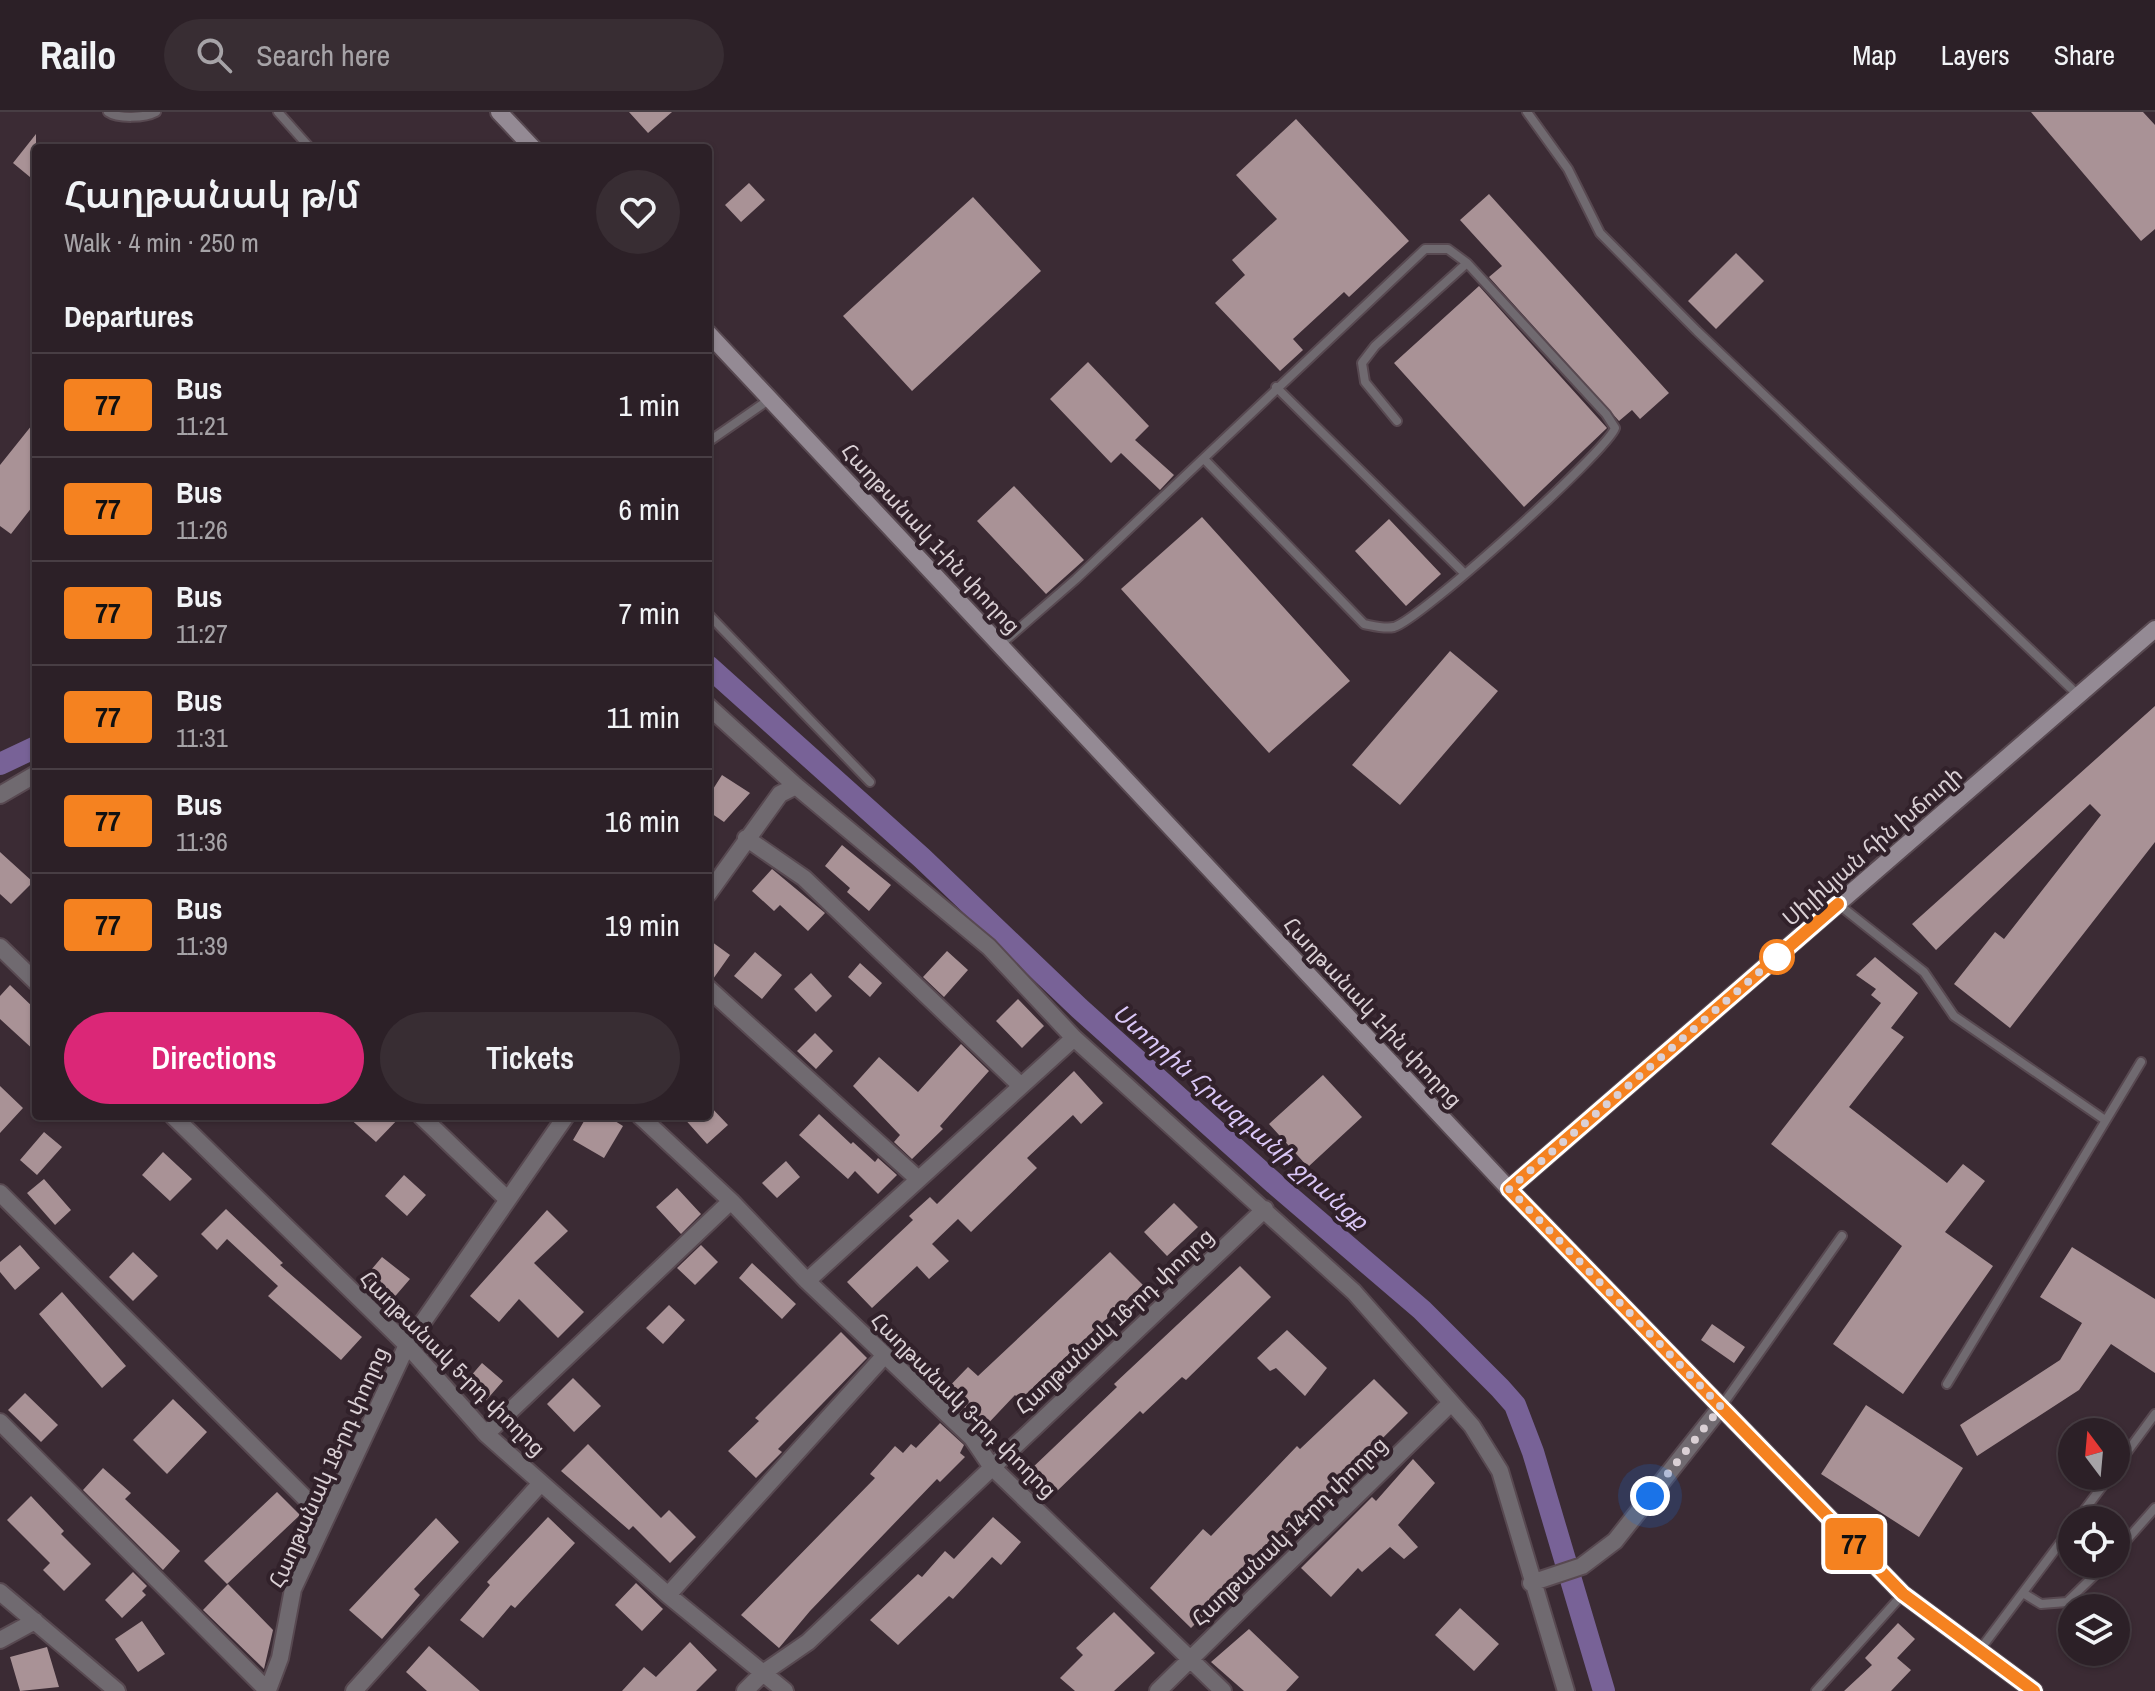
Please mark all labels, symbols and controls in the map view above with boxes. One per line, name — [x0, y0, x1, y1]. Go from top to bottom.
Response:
search box — [164, 19, 724, 91]
text: Railo — [40, 30, 116, 81]
icon: search — [192, 33, 236, 77]
text: Search here — [256, 35, 390, 75]
text: Map — [1852, 36, 1897, 74]
text: Layers — [1941, 36, 2010, 74]
text: Share — [2054, 36, 2115, 74]
text: Հաղթանակ թ/մ — [64, 169, 360, 220]
button: heart — [596, 170, 680, 254]
text: Walk · 4 min · 250 m — [64, 225, 259, 260]
text: Departures — [64, 296, 194, 336]
text: Bus — [176, 368, 222, 408]
text: 1 min — [618, 385, 680, 425]
text: 77 — [95, 386, 121, 424]
text: 11:21 — [176, 408, 228, 443]
street label: Հաղթանակ 1-ին փողոց — [835, 436, 1027, 640]
text: Bus — [176, 472, 222, 512]
text: 6 min — [618, 489, 680, 529]
text: 77 — [95, 490, 121, 528]
text: 11:26 — [176, 512, 228, 547]
text: Bus — [176, 576, 222, 616]
text: 7 min — [618, 593, 680, 633]
text: 77 — [95, 594, 121, 632]
text: 11:27 — [176, 616, 228, 651]
text: Bus — [176, 680, 222, 720]
text: 11 min — [607, 697, 680, 737]
text: 77 — [95, 698, 121, 736]
text: 11:31 — [176, 720, 228, 755]
street label: Սիլիկյան հին խճուղի — [1776, 759, 1968, 933]
text: Bus — [176, 784, 222, 824]
text: 16 min — [605, 801, 680, 841]
text: 77 — [95, 802, 121, 840]
text: 11:36 — [176, 824, 228, 859]
text: Bus — [176, 888, 222, 928]
text: 19 min — [605, 905, 680, 945]
text: 77 — [95, 906, 121, 944]
street label: Հաղթանակ 1-ին փողոց — [1277, 910, 1469, 1114]
text: 11:39 — [176, 928, 228, 963]
unlabelled marker — [1760, 940, 1794, 974]
water label: Ստորին Հրազդանի ջրանցք — [1106, 996, 1377, 1237]
button: Directions — [64, 1012, 364, 1104]
button: Tickets — [380, 1012, 680, 1104]
street label: Հաղթանակ 16-րդ փողոց — [1008, 1221, 1220, 1421]
street label: Հաղթանակ 5-րդ փողոց — [353, 1263, 553, 1463]
street label: Հաղթանակ 3-րդ փողոց — [864, 1305, 1064, 1505]
street label: Հաղթանակ 18-րդ փողոց — [261, 1341, 395, 1593]
north arrow — [2058, 1418, 2130, 1490]
map controls — [2058, 1418, 2130, 1666]
street label: Հաղթանակ 14-րդ փողոց — [1184, 1429, 1394, 1633]
your location — [1630, 1476, 1670, 1516]
button: locate — [2058, 1506, 2130, 1578]
line badge: 77 — [1818, 1518, 1890, 1570]
text: 77 — [1841, 1525, 1867, 1563]
button: layers — [2058, 1594, 2130, 1666]

